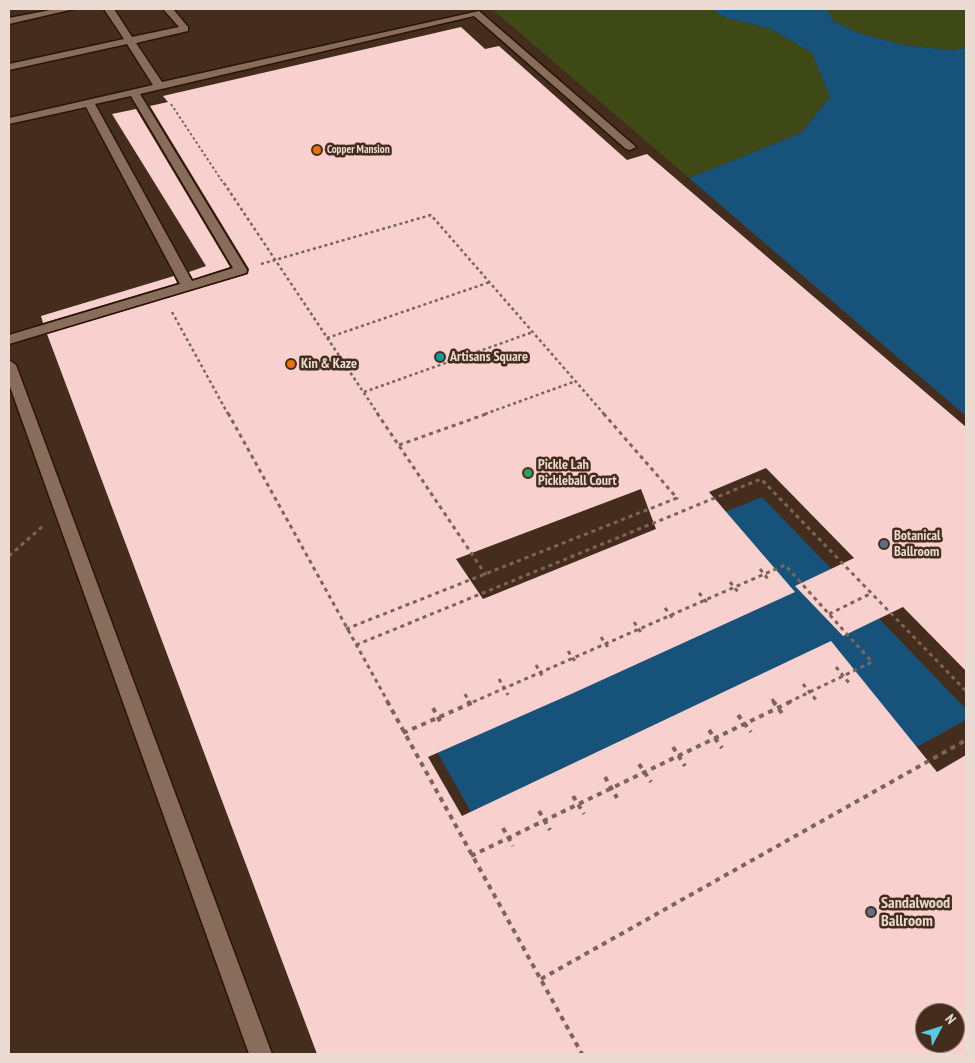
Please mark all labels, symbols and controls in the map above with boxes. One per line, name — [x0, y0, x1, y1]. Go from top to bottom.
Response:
place label: Copper Mansion — [327, 143, 390, 157]
marker: Copper Mansion — [311, 144, 323, 156]
place label: Artisans Square — [450, 349, 528, 365]
marker: Artisans Square — [434, 351, 446, 363]
place label: Kin & Kaze — [301, 356, 357, 372]
marker: Kin & Kaze — [285, 358, 297, 370]
place label: Pickle Lah Pickleball Court — [538, 457, 617, 490]
marker: Pickle Lah Pickleball Court — [522, 467, 534, 479]
place label: Botanical Ballroom — [894, 528, 940, 560]
marker: Botanical Ballroom — [878, 538, 890, 550]
place label: Sandalwood Ballroom — [881, 893, 950, 931]
marker: Sandalwood Ballroom — [865, 906, 877, 918]
north arrow — [915, 1003, 965, 1053]
text: N — [941, 1010, 960, 1028]

